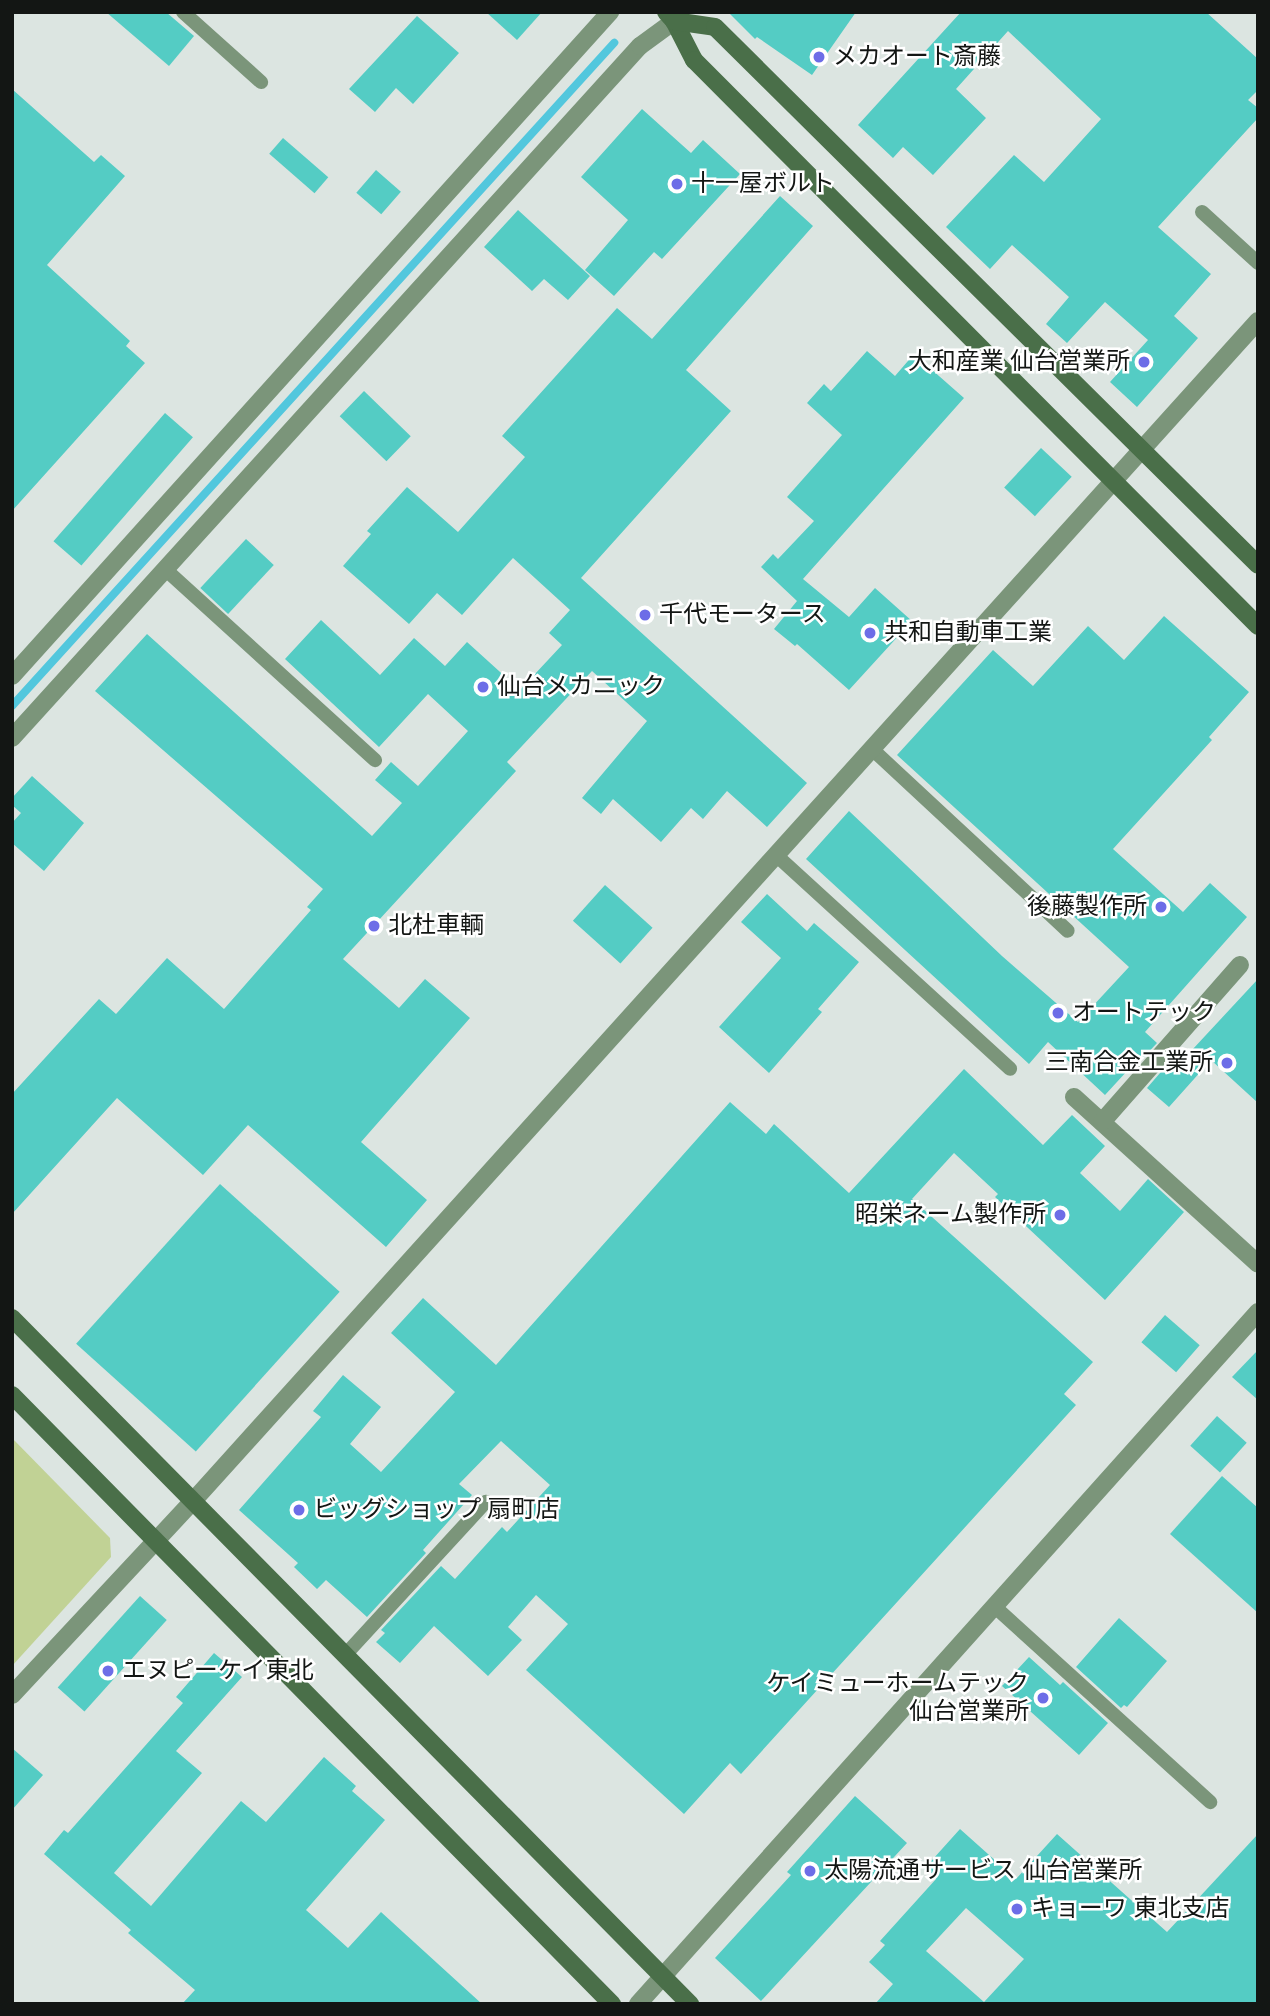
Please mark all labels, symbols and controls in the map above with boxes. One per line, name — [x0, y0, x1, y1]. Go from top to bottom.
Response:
place label: メカオート斎藤 — [833, 43, 1001, 71]
marker: メカオート斎藤 — [811, 49, 827, 65]
place label: 十一屋ボルト — [691, 170, 835, 198]
marker: 十一屋ボルト — [669, 176, 685, 192]
place label: 大和産業 仙台営業所 — [908, 348, 1130, 376]
marker: 大和産業 仙台営業所 — [1136, 354, 1152, 370]
place label: 千代モータース — [659, 601, 827, 629]
marker: 千代モータース — [637, 607, 653, 623]
place label: 共和自動車工業 — [884, 619, 1052, 647]
marker: 共和自動車工業 — [862, 625, 878, 641]
place label: 仙台メカニック — [497, 673, 665, 701]
marker: 仙台メカニック — [475, 679, 491, 695]
place label: 後藤製作所 — [1027, 893, 1147, 921]
marker: 後藤製作所 — [1153, 899, 1169, 915]
place label: 北杜車輌 — [388, 912, 484, 940]
marker: 北杜車輌 — [366, 918, 382, 934]
place label: オートテック — [1072, 999, 1216, 1027]
marker: オートテック — [1050, 1005, 1066, 1021]
place label: 三南合金工業所 — [1045, 1049, 1213, 1077]
marker: 三南合金工業所 — [1219, 1055, 1235, 1071]
place label: 昭栄ネーム製作所 — [854, 1201, 1046, 1229]
marker: 昭栄ネーム製作所 — [1052, 1207, 1068, 1223]
place label: ビッグショップ 扇町店 — [313, 1496, 559, 1524]
marker: ビッグショップ 扇町店 — [291, 1502, 307, 1518]
place label: エヌピーケイ東北 — [122, 1657, 314, 1685]
marker: エヌピーケイ東北 — [100, 1663, 116, 1679]
place label: ケイミューホームテック 仙台営業所 — [765, 1670, 1029, 1726]
marker: ケイミューホームテック 仙台営業所 — [1035, 1690, 1051, 1706]
place label: 太陽流通サービス 仙台営業所 — [824, 1857, 1142, 1885]
marker: 太陽流通サービス 仙台営業所 — [802, 1863, 818, 1879]
place label: キョーワ 東北支店 — [1031, 1895, 1229, 1923]
marker: キョーワ 東北支店 — [1009, 1901, 1025, 1917]

